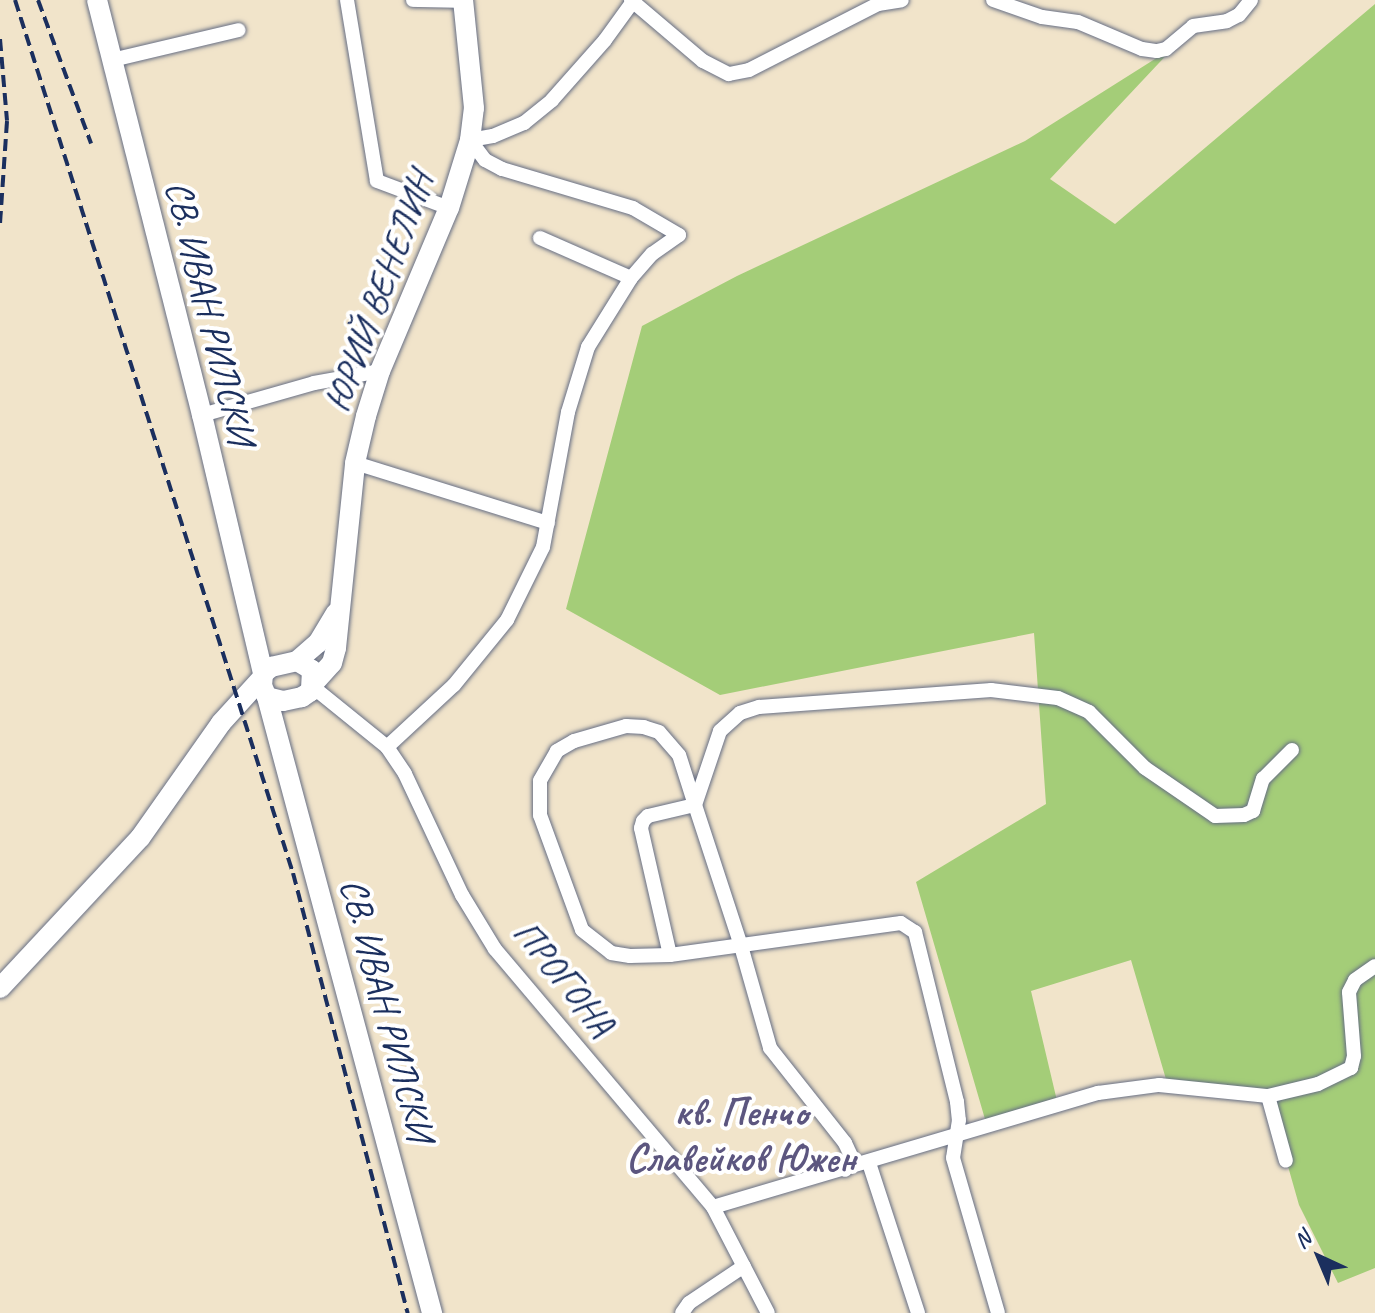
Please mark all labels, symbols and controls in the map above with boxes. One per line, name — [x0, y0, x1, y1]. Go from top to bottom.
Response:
street label: ЮРИЙ ВЕНЕЛИН — [315, 166, 443, 418]
street label: СВ. ИВАН РИЛСКИ — [155, 177, 265, 449]
street label: СВ. ИВАН РИЛСКИ — [330, 874, 444, 1146]
street label: ПРОГОНА — [503, 911, 625, 1045]
district label: кв. Пенчо Славейков Южен — [625, 1088, 857, 1182]
north arrow — [1279, 1217, 1359, 1297]
text: N — [1288, 1225, 1317, 1255]

